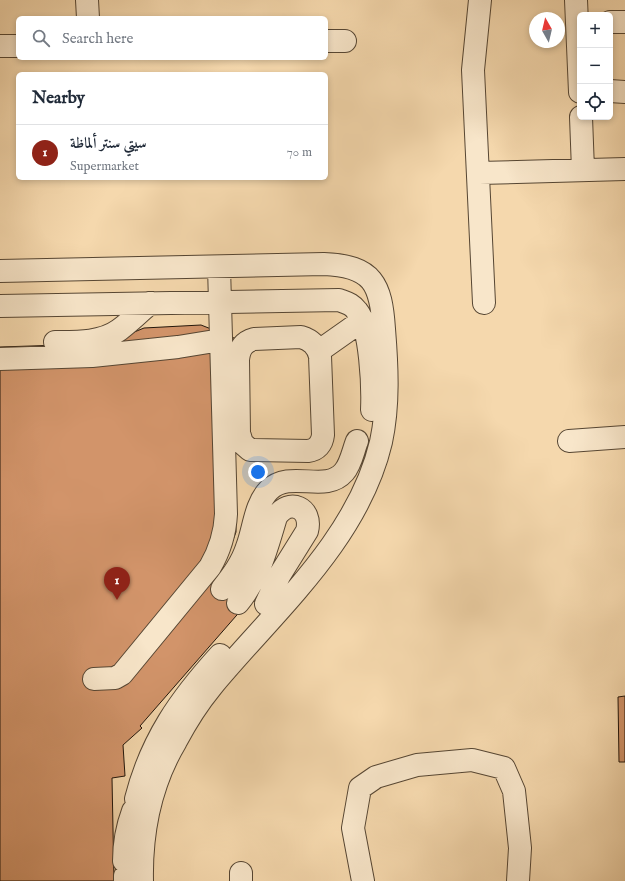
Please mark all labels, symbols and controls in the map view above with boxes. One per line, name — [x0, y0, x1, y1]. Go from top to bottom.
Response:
north arrow — [529, 12, 565, 48]
map controls — [577, 12, 613, 120]
button: + — [577, 12, 613, 48]
search box — [16, 16, 328, 60]
icon: search — [30, 27, 52, 49]
text: Search here — [62, 29, 133, 48]
button: − — [577, 48, 613, 84]
button: locate — [577, 84, 613, 120]
text: Nearby — [32, 88, 85, 109]
text: سيتي سنتر ألماظة — [70, 134, 147, 153]
text: 1 — [43, 144, 47, 161]
text: 70 m — [287, 144, 312, 161]
text: Supermarket — [70, 158, 139, 175]
your location — [248, 462, 268, 482]
pin: 1 — [104, 567, 130, 600]

